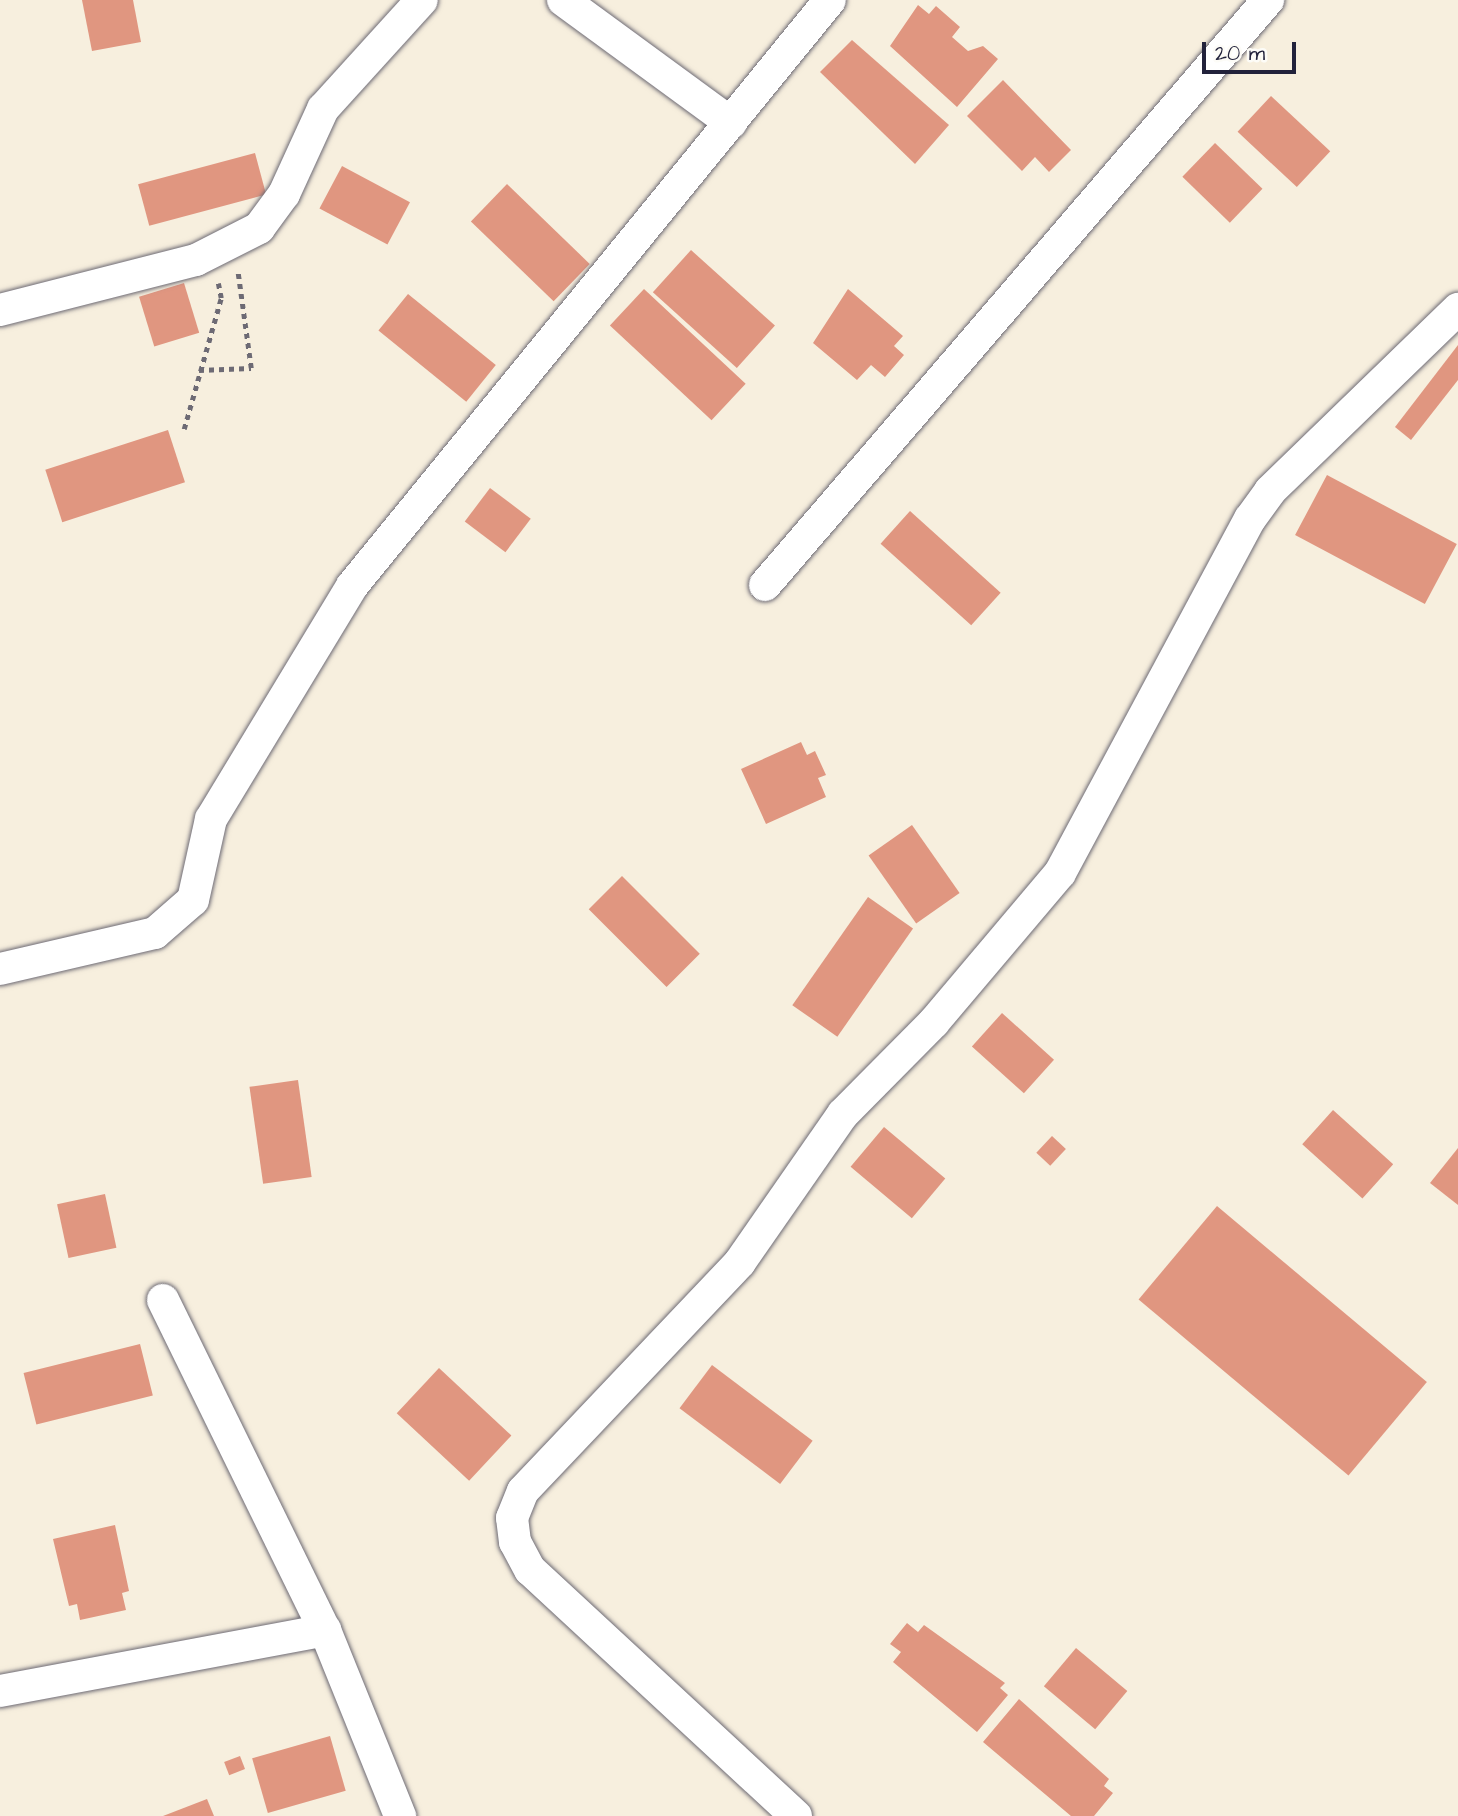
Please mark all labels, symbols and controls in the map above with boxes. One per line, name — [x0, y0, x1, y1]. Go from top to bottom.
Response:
scale bar — [1206, 28, 1300, 72]
text: 20 m — [1215, 39, 1265, 68]

